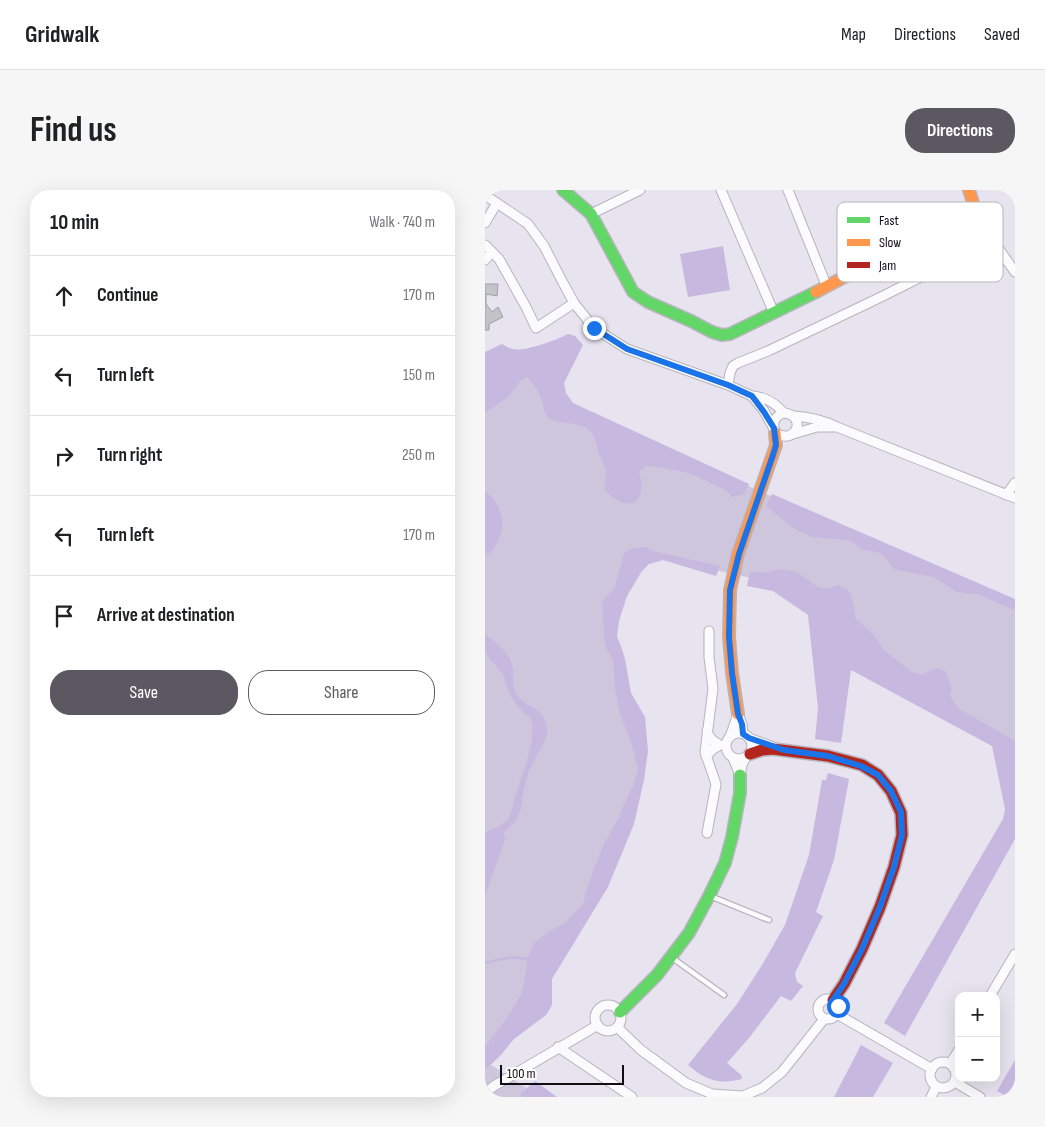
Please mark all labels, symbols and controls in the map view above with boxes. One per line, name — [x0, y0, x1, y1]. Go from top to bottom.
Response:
text: Gridwalk — [25, 20, 99, 49]
text: Map — [841, 24, 866, 45]
text: Directions — [894, 24, 956, 45]
text: Saved — [984, 24, 1020, 45]
button: Directions — [905, 108, 1015, 153]
text: Find us — [30, 109, 117, 152]
legend — [837, 202, 1003, 282]
text: 10 min — [50, 210, 99, 235]
text: Fast — [879, 212, 899, 229]
text: Walk · 740 m — [369, 213, 435, 232]
text: Slow — [879, 234, 901, 251]
text: Jam — [878, 257, 896, 274]
icon: ahead — [50, 282, 78, 310]
text: Continue — [97, 284, 158, 307]
text: 170 m — [403, 286, 435, 305]
route end — [583, 317, 606, 340]
icon: left — [50, 362, 78, 390]
text: Turn left — [97, 364, 154, 387]
text: 150 m — [403, 366, 435, 385]
icon: right — [50, 442, 78, 470]
text: Turn right — [97, 444, 162, 467]
text: 250 m — [402, 446, 435, 465]
icon: left — [50, 522, 78, 550]
text: Turn left — [97, 524, 154, 547]
text: 170 m — [403, 526, 435, 545]
icon: arrive — [50, 602, 78, 630]
text: Arrive at destination — [97, 604, 235, 627]
button: Save — [50, 670, 238, 715]
button: Share — [248, 670, 435, 715]
map controls — [955, 992, 1000, 1082]
button: + — [955, 992, 1000, 1037]
route start — [827, 995, 850, 1018]
button: − — [955, 1037, 1000, 1082]
scale bar — [500, 1062, 624, 1085]
text: 100 m — [507, 1065, 536, 1082]

